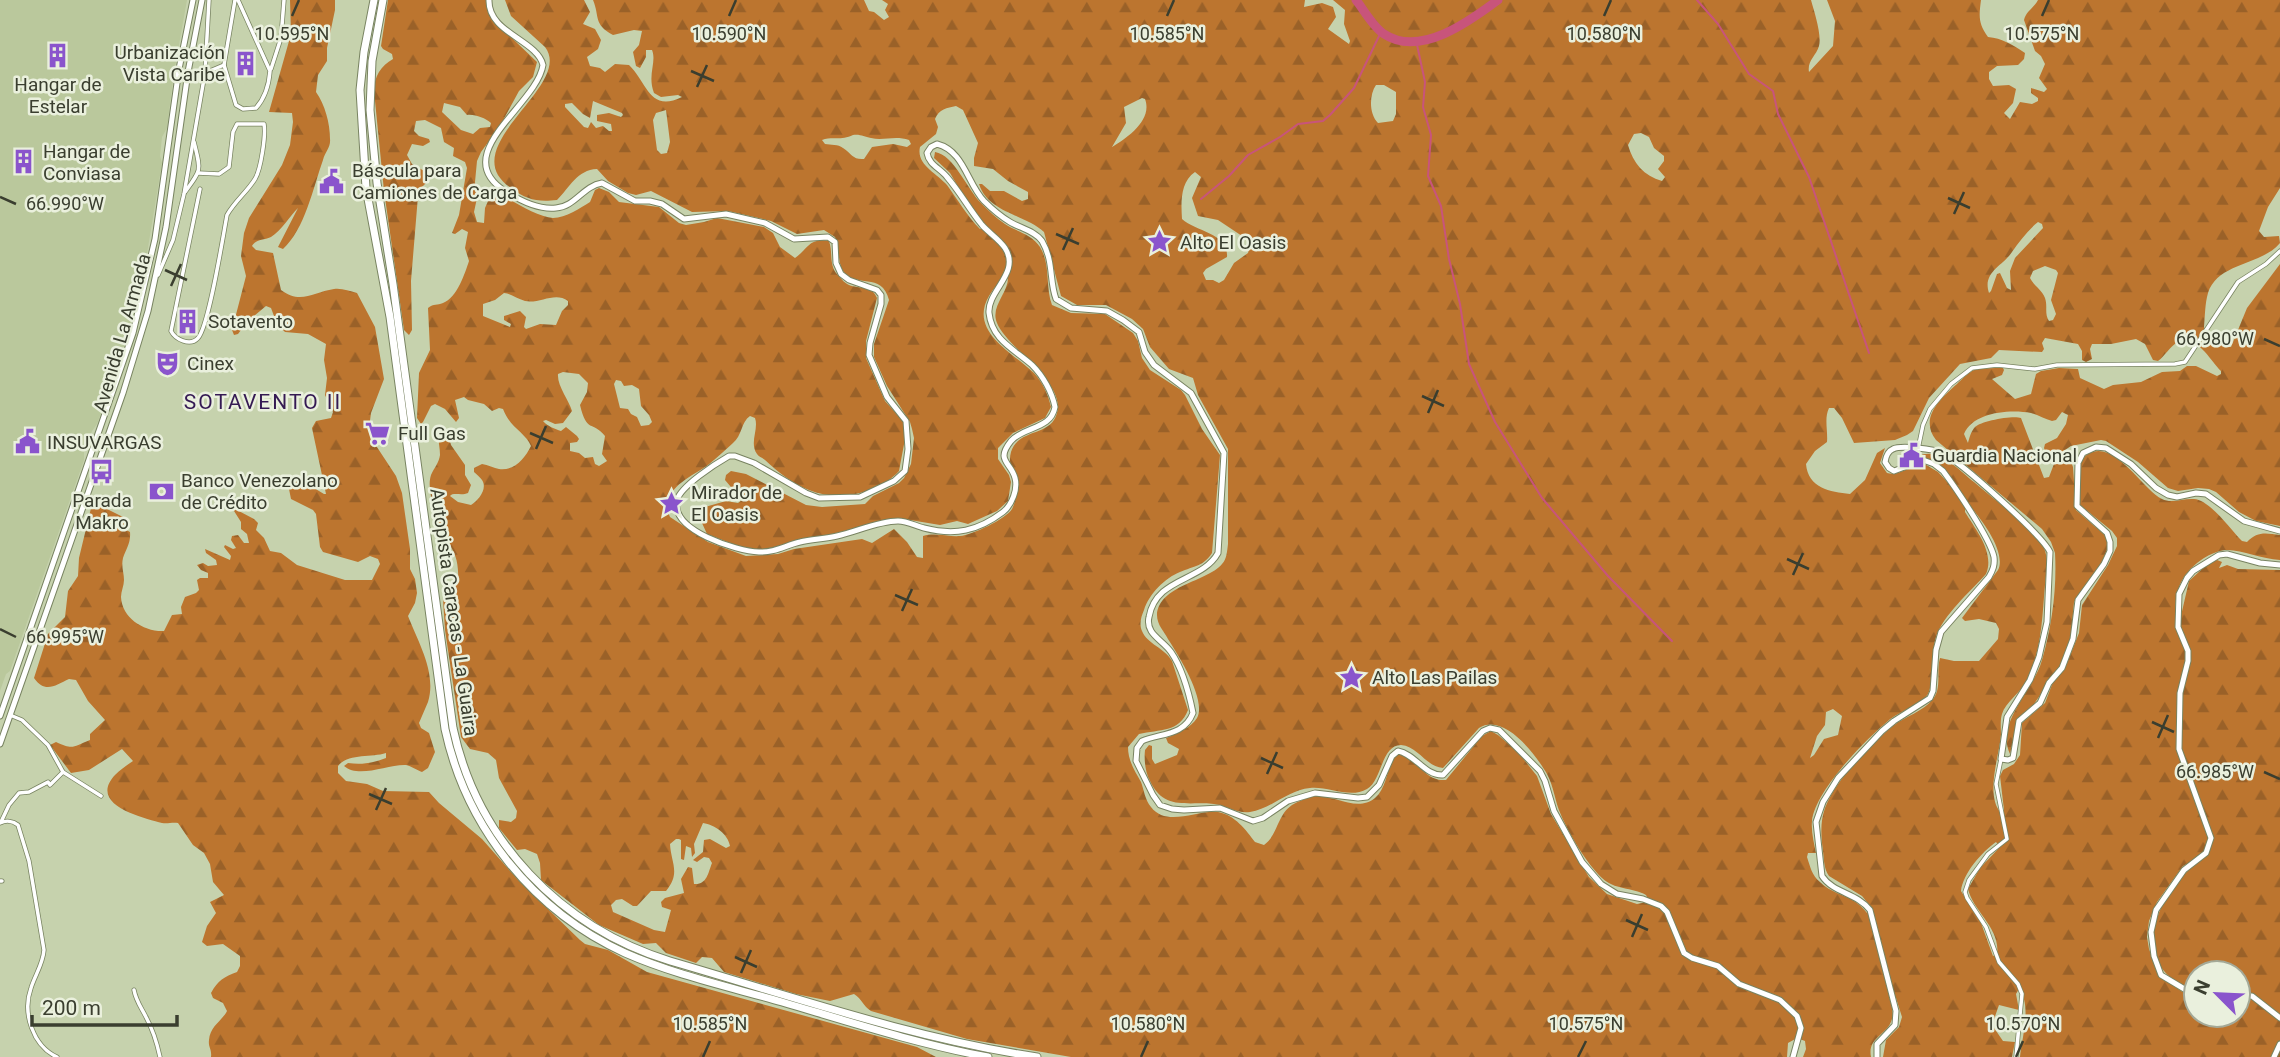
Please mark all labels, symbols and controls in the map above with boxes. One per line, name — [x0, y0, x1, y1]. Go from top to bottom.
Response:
text: 10.595°N — [255, 23, 329, 44]
text: 10.590°N — [692, 23, 766, 44]
text: 10.585°N — [1130, 23, 1204, 44]
text: 10.580°N — [1567, 23, 1641, 44]
text: 10.575°N — [2005, 23, 2079, 44]
place label: Urbanización Vista Caribe — [114, 41, 225, 86]
building icon: Hangar de Estelar — [44, 42, 72, 70]
building icon: Urbanización Vista Caribe — [231, 49, 259, 77]
place label: Hangar de Estelar — [14, 73, 102, 118]
place label: Hangar de Conviasa — [43, 140, 130, 185]
building icon: Hangar de Conviasa — [9, 148, 37, 176]
place label: Báscula para Camiones de Carga — [352, 159, 517, 204]
public building icon: Báscula para Camiones de Carga — [318, 167, 346, 195]
text: 66.990°W — [26, 193, 104, 214]
place icon: Alto El Oasis — [1146, 228, 1174, 256]
place label: Alto El Oasis — [1180, 231, 1286, 254]
street label: Avenida La Armada — [88, 251, 156, 415]
building icon: Sotavento — [174, 307, 202, 335]
place label: Sotavento — [208, 310, 293, 333]
text: 66.980°W — [2176, 328, 2254, 349]
theatre icon: Cinex — [153, 349, 181, 377]
place label: Cinex — [187, 352, 235, 375]
district label: SOTAVENTO II — [184, 390, 342, 414]
supermarket icon: Full Gas — [364, 419, 392, 447]
place label: Full Gas — [398, 422, 466, 445]
public building icon: INSUVARGAS — [13, 428, 41, 456]
place label: INSUVARGAS — [47, 431, 161, 454]
public building icon: Guardia Nacional — [1898, 441, 1926, 469]
place label: Guardia Nacional — [1932, 444, 2077, 467]
bus stop icon: Parada Makro — [88, 458, 116, 486]
place label: Banco Venezolano de Crédito — [181, 469, 338, 514]
bank icon: Banco Venezolano de Crédito — [147, 477, 175, 505]
place label: Mirador de El Oasis — [691, 481, 782, 526]
street label: Autopista Caracas - La Guaira — [425, 487, 483, 737]
place label: Parada Makro — [72, 489, 132, 534]
place icon: Mirador de El Oasis — [657, 489, 685, 517]
text: 66.995°W — [26, 626, 104, 647]
place icon: Alto Las Pailas — [1338, 663, 1366, 691]
place label: Alto Las Pailas — [1372, 666, 1497, 689]
text: 66.985°W — [2176, 761, 2254, 782]
north arrow — [2182, 959, 2252, 1029]
text: N — [2189, 976, 2215, 998]
scale bar — [32, 984, 177, 1028]
text: 200 m — [42, 996, 101, 1020]
text: 10.585°N — [673, 1013, 747, 1034]
text: 10.580°N — [1111, 1013, 1185, 1034]
text: 10.575°N — [1549, 1013, 1623, 1034]
text: 10.570°N — [1986, 1013, 2060, 1034]

